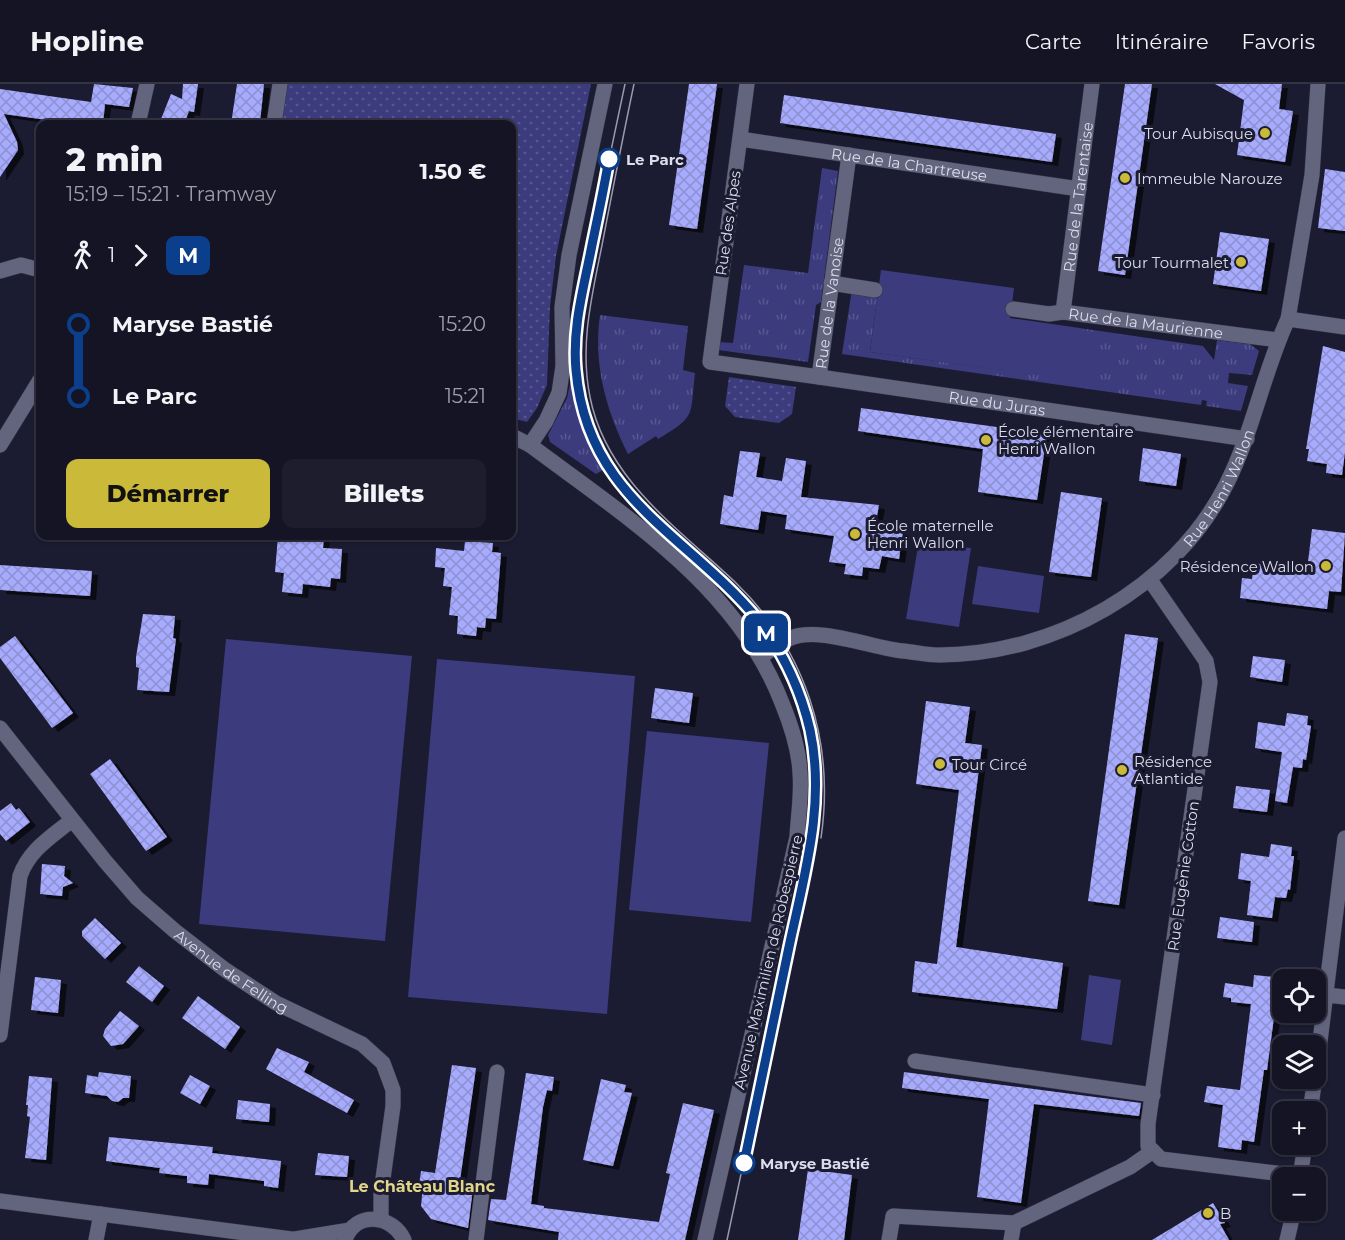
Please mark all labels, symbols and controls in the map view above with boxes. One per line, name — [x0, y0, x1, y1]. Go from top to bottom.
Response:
text: Hopline — [30, 24, 144, 58]
text: Carte — [1025, 29, 1082, 54]
text: Itinéraire — [1115, 29, 1209, 54]
text: Favoris — [1242, 29, 1315, 54]
street label: Rue de la Tarentaise — [1059, 121, 1097, 273]
place label: Tour Aubisque — [1144, 124, 1253, 143]
marker: Tour Aubisque — [1258, 126, 1272, 140]
text: 2 min — [66, 139, 163, 179]
street label: Rue de la Chartreuse — [830, 143, 988, 185]
marker: Le Parc — [598, 148, 620, 170]
place label: Le Parc — [626, 150, 684, 169]
text: 1.50 € — [420, 158, 486, 185]
street label: Rue des Alpes — [711, 169, 745, 277]
place label: Immeuble Narouze — [1137, 169, 1283, 188]
marker: Immeuble Narouze — [1118, 171, 1132, 185]
text: 15:19 – 15:21 · Tramway — [66, 182, 276, 206]
street label: Rue de la Vanoise — [811, 236, 847, 370]
icon: walk — [66, 239, 99, 272]
icon: forward — [124, 239, 157, 272]
text: 1 — [108, 243, 115, 267]
text: M — [178, 243, 198, 268]
place label: Tour Tourmalet — [1115, 253, 1229, 272]
marker: Tour Tourmalet — [1234, 255, 1248, 269]
street label: Rue de la Maurienne — [1067, 303, 1224, 342]
text: Maryse Bastié — [112, 311, 273, 338]
text: 15:20 — [439, 312, 486, 336]
text: Le Parc — [112, 383, 197, 410]
text: 15:21 — [445, 384, 486, 408]
street label: Rue du Juras — [948, 386, 1047, 419]
place label: École élémentaire Henri Wallon — [998, 422, 1134, 458]
street label: Rue Henri Wallon — [1178, 426, 1258, 550]
marker: École élémentaire Henri Wallon — [979, 433, 993, 447]
button: Démarrer — [66, 459, 270, 528]
button: Billets — [282, 459, 486, 528]
place label: École maternelle Henri Wallon — [867, 516, 994, 552]
marker: École maternelle Henri Wallon — [848, 527, 862, 541]
place label: Résidence Wallon — [1180, 557, 1314, 576]
marker: Résidence Wallon — [1319, 559, 1333, 573]
line badge: M — [746, 614, 786, 652]
text: M — [756, 621, 776, 646]
place label: Résidence Atlantide — [1134, 752, 1212, 788]
place label: Tour Circé — [952, 755, 1027, 774]
marker: Tour Circé — [933, 757, 947, 771]
marker: Résidence Atlantide — [1115, 763, 1129, 777]
street label: Rue Eugènie Cotton — [1163, 800, 1203, 952]
street label: Avenue Maximilien de Robespierre — [729, 833, 807, 1091]
street label: Avenue de Felling — [171, 925, 291, 1017]
map controls — [1272, 969, 1326, 1221]
button: locate — [1272, 969, 1326, 1023]
button: layers — [1272, 1035, 1326, 1089]
button: + — [1272, 1101, 1326, 1155]
marker: Maryse Bastié — [733, 1152, 755, 1174]
place label: Maryse Bastié — [760, 1154, 870, 1173]
button: − — [1272, 1167, 1326, 1221]
district label: Le Château Blanc — [349, 1177, 496, 1196]
place label: B — [1220, 1204, 1231, 1223]
marker: B — [1201, 1206, 1215, 1220]

